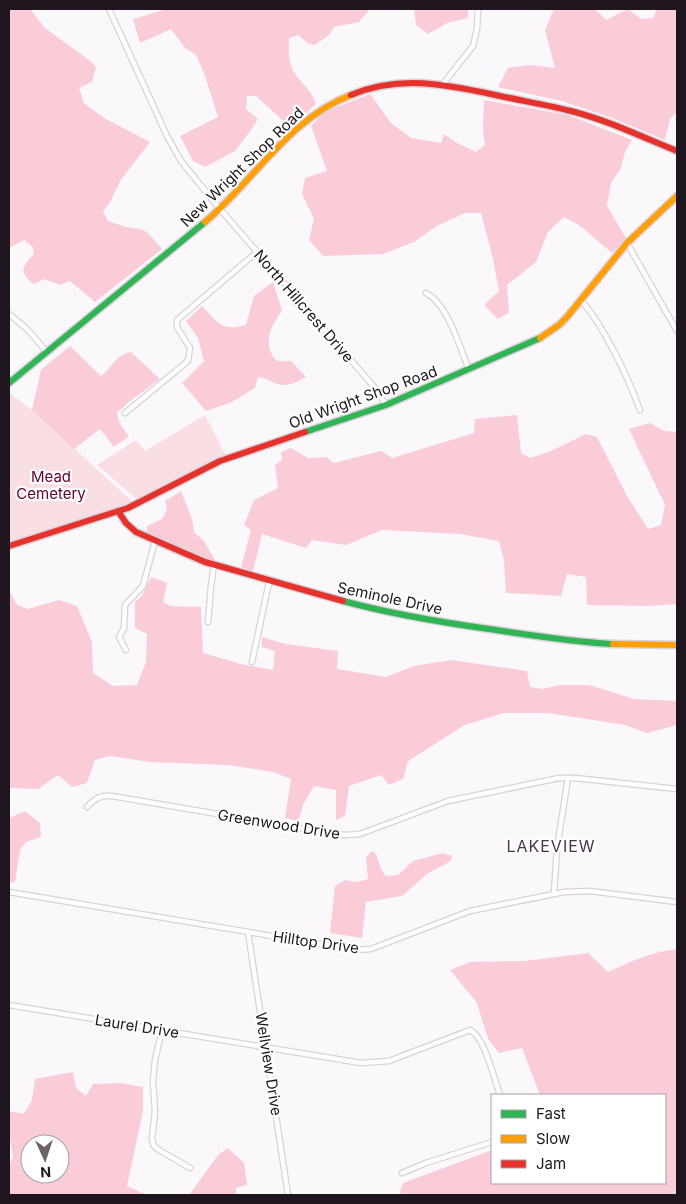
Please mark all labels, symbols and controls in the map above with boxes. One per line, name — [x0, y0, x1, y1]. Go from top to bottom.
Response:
street label: New Wright Shop Road — [176, 103, 308, 231]
street label: North Hillcrest Drive — [250, 246, 358, 366]
street label: Old Wright Shop Road — [286, 361, 440, 433]
park label: Mead Cemetery — [16, 467, 86, 503]
street label: Seminole Drive — [336, 578, 444, 618]
street label: Greenwood Drive — [216, 805, 342, 843]
district label: LAKEVIEW — [506, 836, 596, 856]
street label: Hilltop Drive — [272, 927, 360, 957]
street label: Laurel Drive — [94, 1010, 180, 1042]
street label: Wellview Drive — [251, 1011, 287, 1117]
legend — [491, 1094, 666, 1184]
text: Fast — [536, 1104, 566, 1123]
text: Slow — [536, 1129, 570, 1148]
north arrow — [20, 1134, 70, 1184]
text: Jam — [536, 1154, 566, 1173]
text: N — [40, 1164, 51, 1181]

